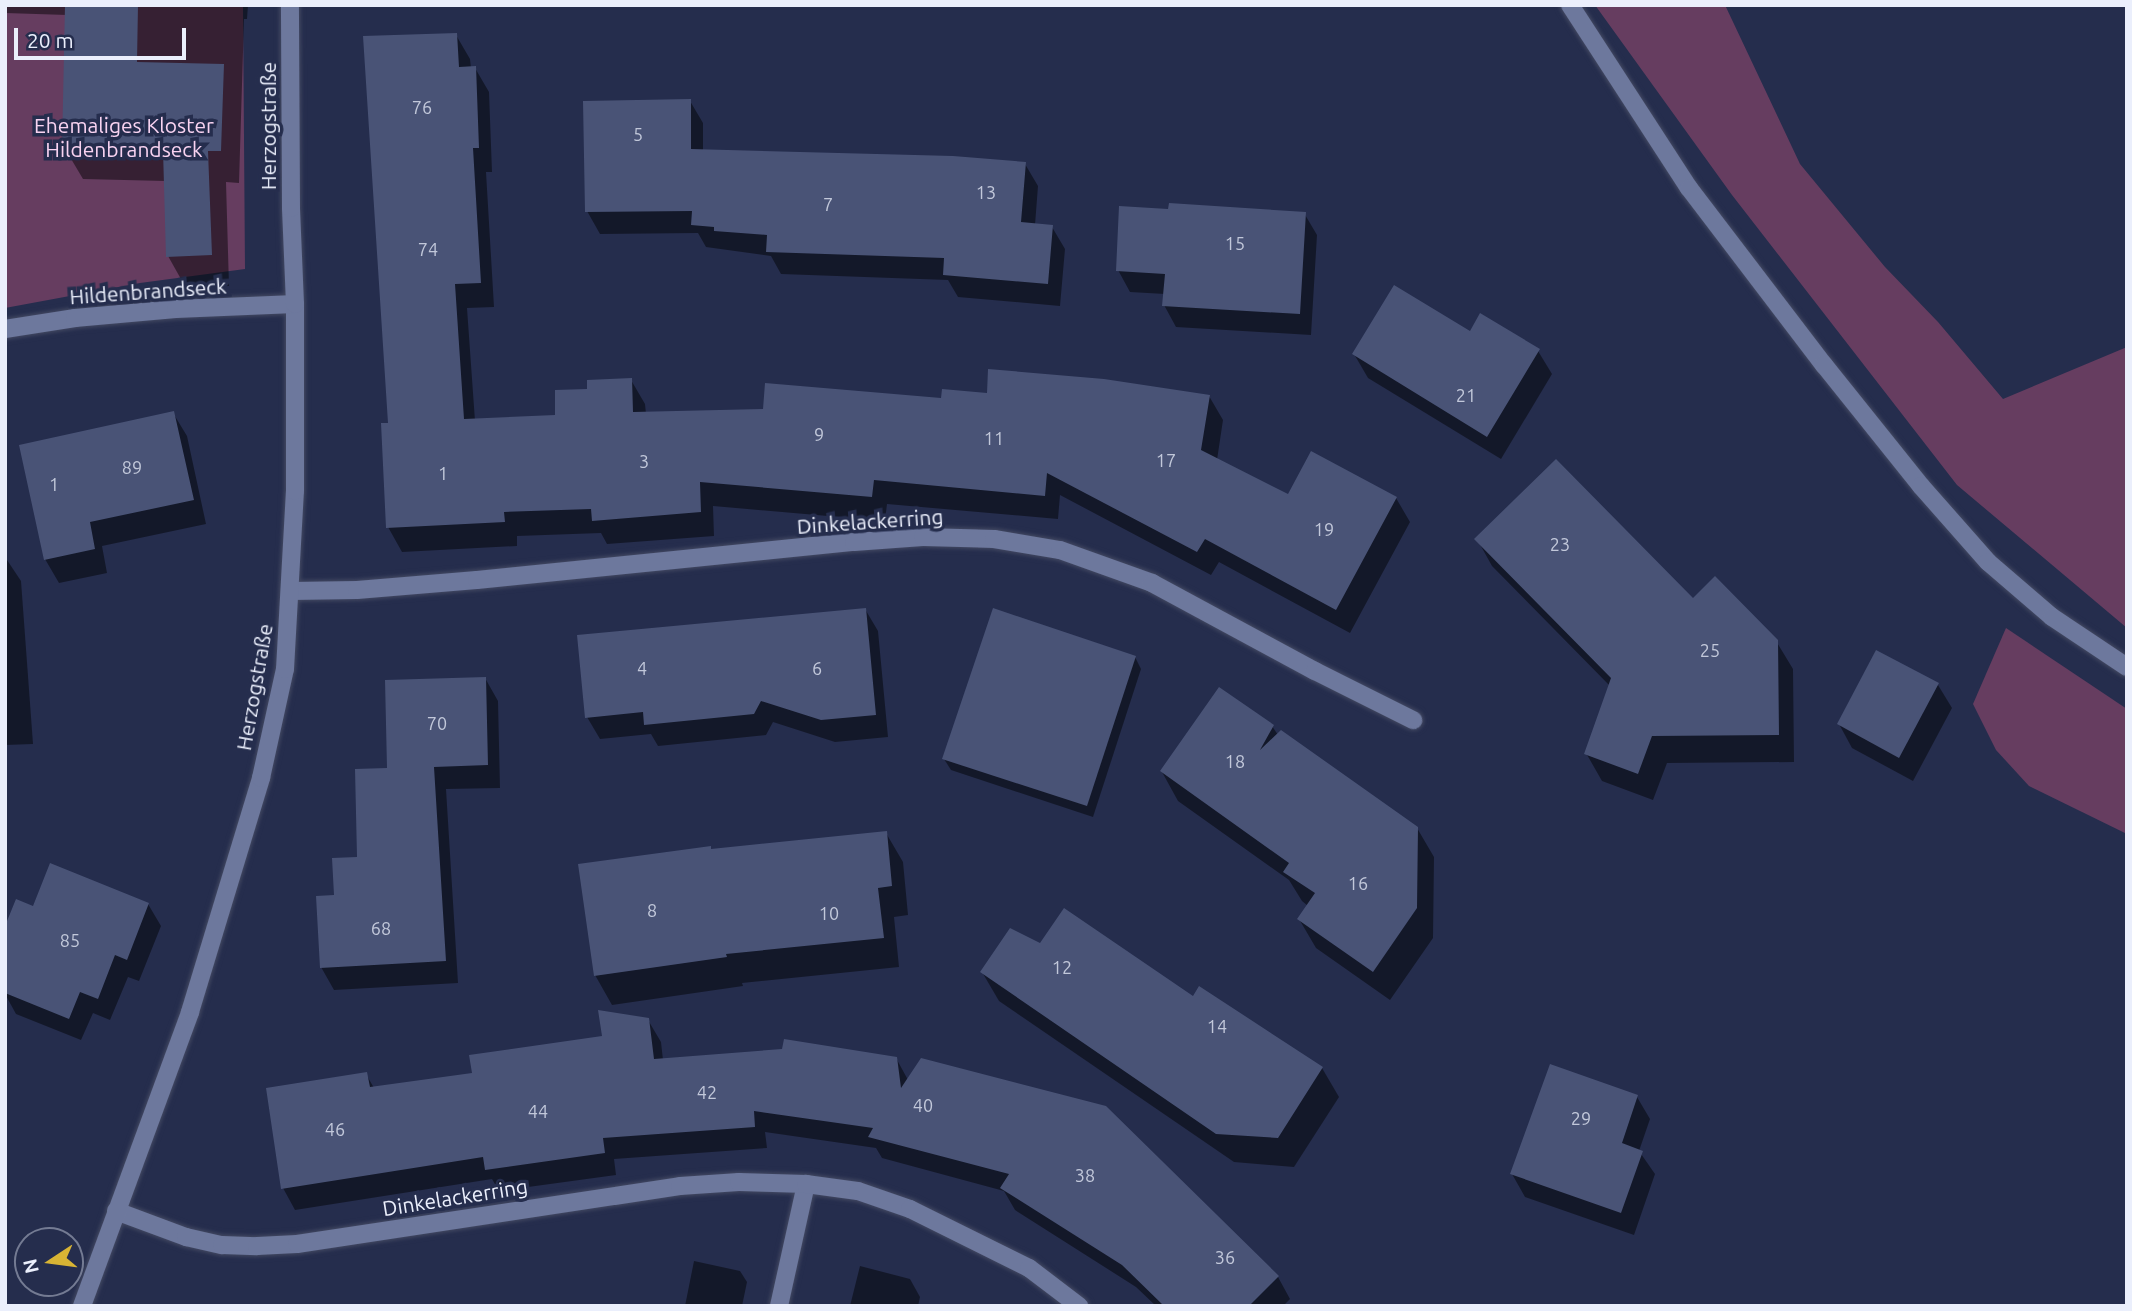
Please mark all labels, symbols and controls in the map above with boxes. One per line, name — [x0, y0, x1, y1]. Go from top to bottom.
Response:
scale bar — [18, 14, 189, 58]
text: 20 m — [27, 28, 74, 52]
street label: Herzogstraße — [255, 62, 281, 190]
house number: 76 — [412, 96, 432, 118]
park label: Ehemaliges Kloster Hildenbrandseck — [34, 112, 214, 162]
house number: 5 — [633, 123, 643, 145]
house number: 13 — [976, 181, 996, 203]
house number: 7 — [823, 193, 833, 215]
house number: 15 — [1225, 232, 1245, 254]
house number: 74 — [418, 238, 438, 260]
street label: Hildenbrandseck — [69, 273, 227, 309]
house number: 21 — [1456, 384, 1476, 406]
house number: 9 — [814, 423, 824, 445]
house number: 11 — [984, 427, 1004, 449]
house number: 17 — [1156, 449, 1176, 471]
house number: 3 — [639, 450, 649, 472]
house number: 89 — [122, 456, 142, 478]
house number: 1 — [438, 462, 448, 484]
house number: 1 — [49, 473, 59, 495]
street label: Dinkelackerring — [796, 503, 944, 539]
house number: 19 — [1314, 518, 1334, 540]
house number: 23 — [1550, 533, 1570, 555]
street label: Herzogstraße — [230, 622, 278, 752]
house number: 25 — [1700, 639, 1720, 661]
house number: 4 — [637, 657, 647, 679]
house number: 6 — [812, 657, 822, 679]
house number: 70 — [427, 712, 447, 734]
house number: 18 — [1225, 750, 1245, 772]
house number: 16 — [1348, 872, 1368, 894]
house number: 8 — [647, 899, 657, 921]
house number: 10 — [819, 902, 839, 924]
house number: 68 — [371, 917, 391, 939]
house number: 85 — [60, 929, 80, 951]
house number: 12 — [1052, 956, 1072, 978]
house number: 14 — [1207, 1015, 1227, 1037]
house number: 42 — [697, 1081, 717, 1103]
house number: 40 — [913, 1094, 933, 1116]
house number: 44 — [528, 1100, 548, 1122]
house number: 29 — [1571, 1107, 1591, 1129]
house number: 46 — [325, 1118, 345, 1140]
house number: 38 — [1075, 1164, 1095, 1186]
street label: Dinkelackerring — [381, 1173, 529, 1221]
north arrow — [14, 1227, 84, 1297]
house number: 36 — [1215, 1246, 1235, 1268]
text: N — [18, 1257, 43, 1276]

